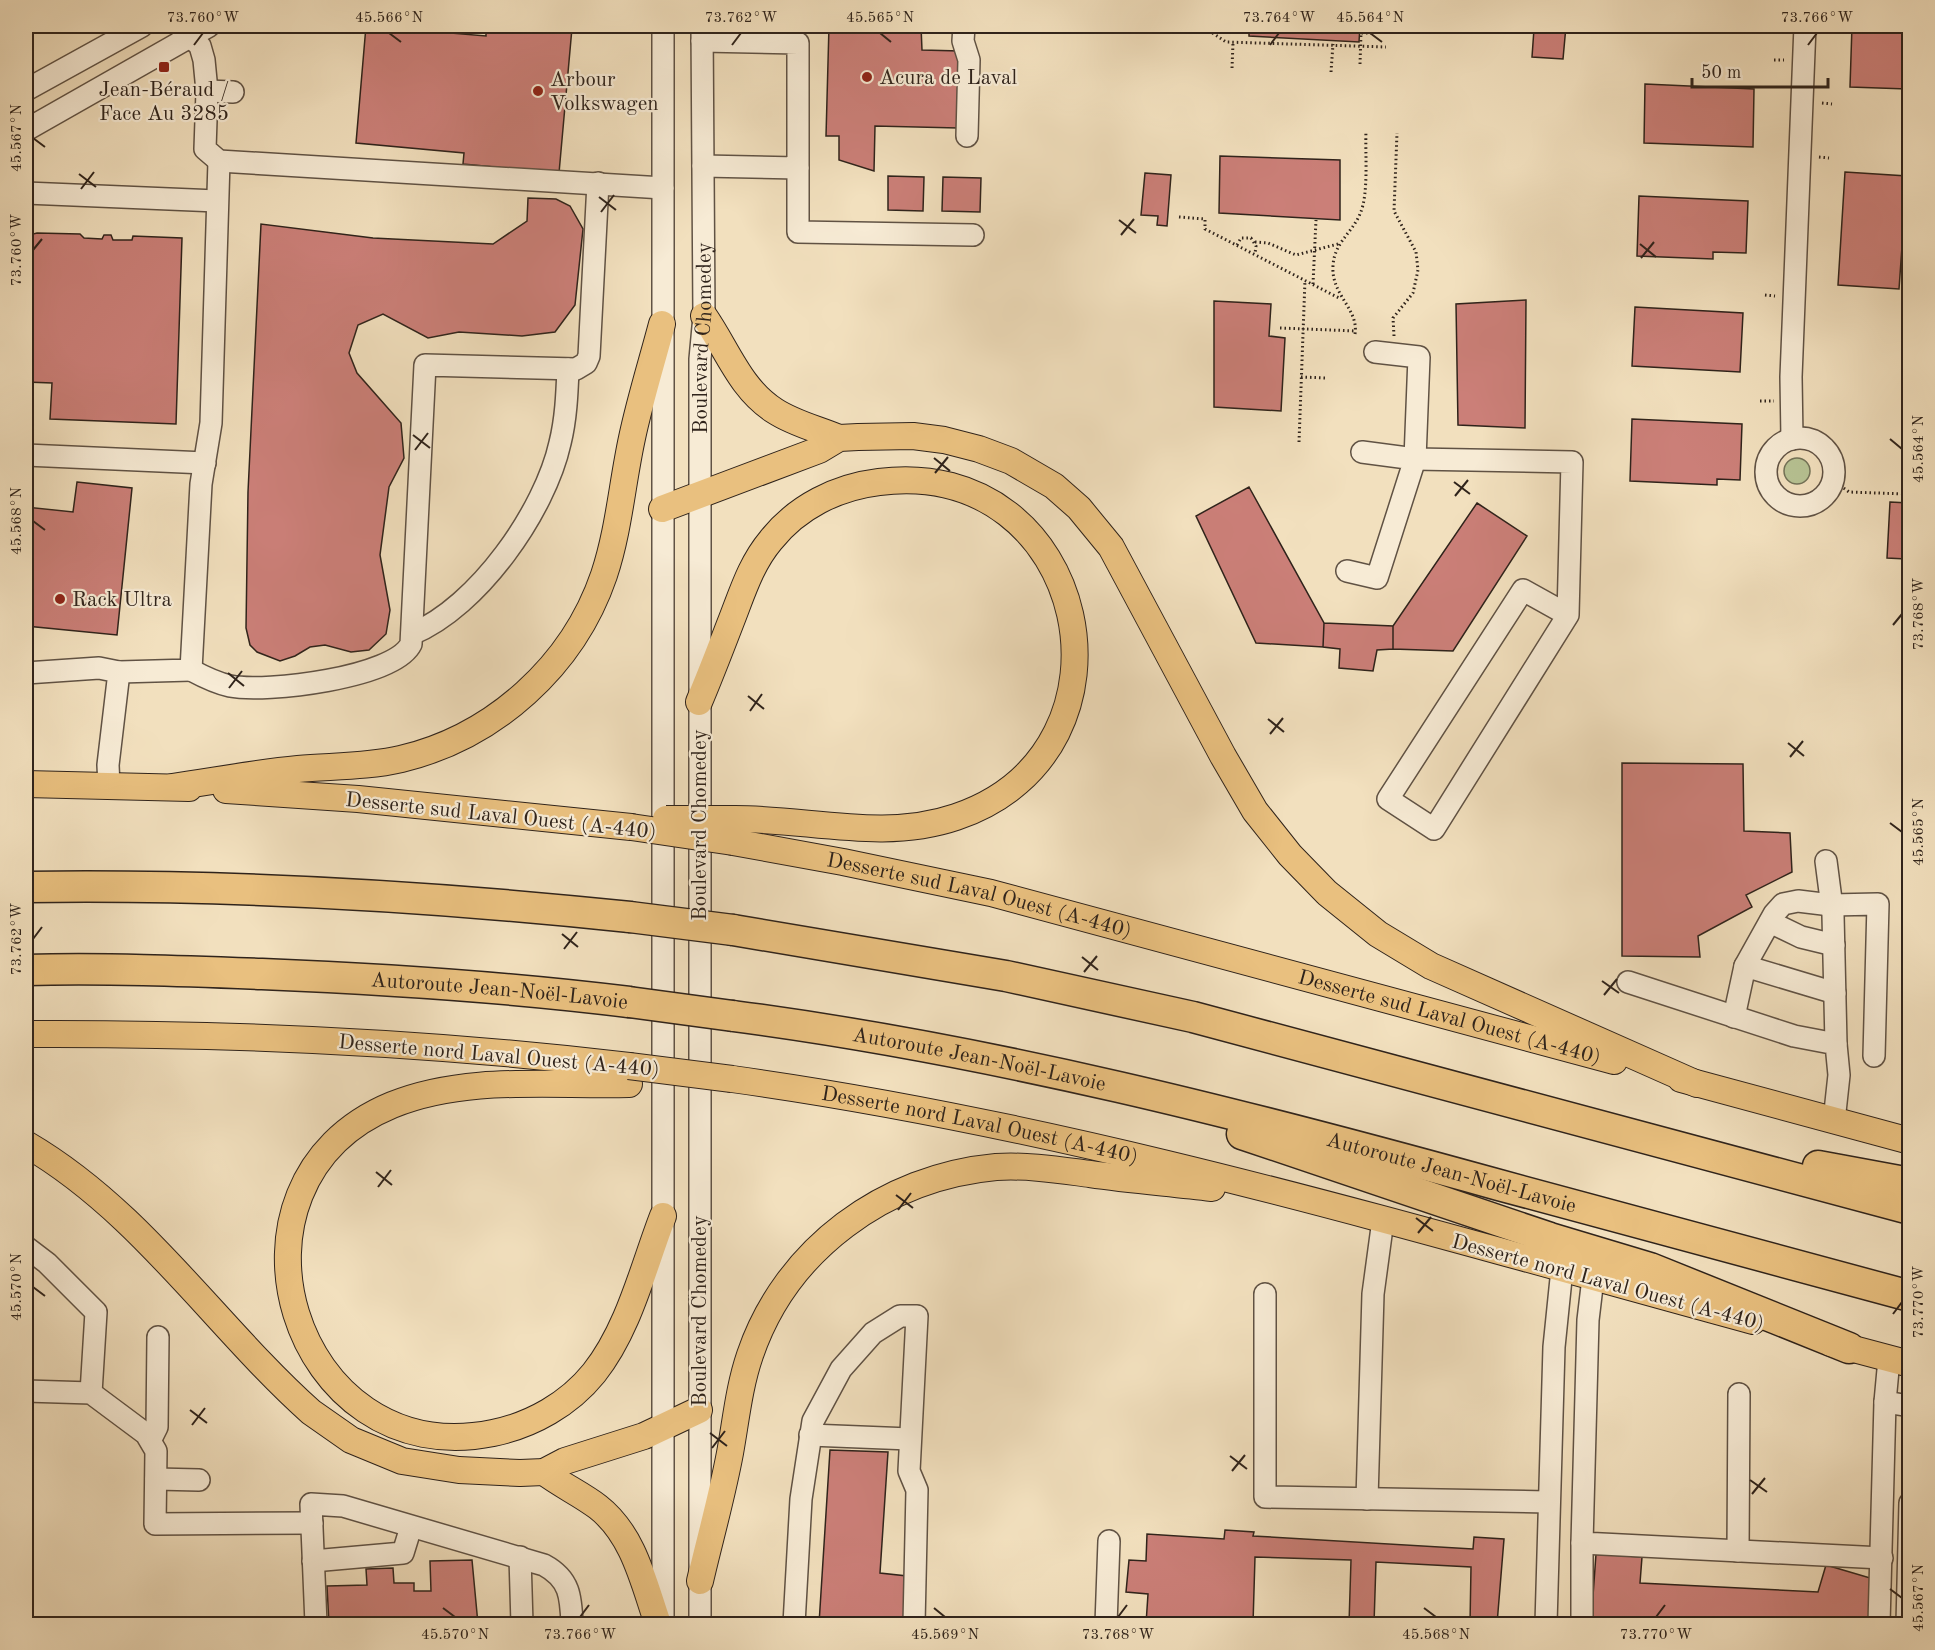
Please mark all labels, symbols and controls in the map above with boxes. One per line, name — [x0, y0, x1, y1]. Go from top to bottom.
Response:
text: 73.760°W — [167, 11, 239, 26]
text: 45.566°N — [355, 11, 423, 26]
text: 73.762°W — [705, 11, 777, 26]
text: 45.565°N — [846, 11, 914, 26]
text: 73.764°W — [1243, 11, 1315, 26]
text: 45.564°N — [1336, 11, 1404, 26]
text: 73.766°W — [1781, 11, 1853, 26]
scale bar — [1692, 51, 1828, 89]
marker: Jean-Béraud / Face Au 3285 — [157, 60, 171, 74]
text: 50 m — [1701, 64, 1741, 82]
place label: Acura de Laval — [879, 68, 1017, 89]
place label: Arbour Volkswagen — [550, 70, 659, 115]
marker: Acura de Laval — [860, 70, 874, 84]
place label: Jean-Béraud / Face Au 3285 — [98, 80, 230, 125]
marker: Arbour Volkswagen — [531, 84, 545, 98]
text: 45.567°N — [10, 104, 25, 172]
text: 73.760°W — [10, 214, 25, 286]
street label: Boulevard Chomedey — [691, 242, 716, 434]
text: 45.564°N — [1912, 415, 1927, 483]
text: 45.568°N — [10, 487, 25, 555]
text: 73.768°W — [1912, 578, 1927, 650]
place label: Rack Ultra — [72, 590, 172, 611]
marker: Rack Ultra — [53, 592, 67, 606]
street label: Boulevard Chomedey — [690, 729, 711, 921]
street label: Desserte sud Laval Ouest (A-440) — [344, 790, 657, 843]
text: 45.565°N — [1912, 798, 1927, 866]
street label: Desserte sud Laval Ouest (A-440) — [825, 850, 1134, 942]
text: 73.762°W — [10, 903, 25, 975]
street label: Desserte sud Laval Ouest (A-440) — [1295, 967, 1603, 1069]
street label: Autoroute Jean-Noël-Lavoie — [370, 970, 629, 1014]
street label: Autoroute Jean-Noël-Lavoie — [851, 1025, 1108, 1096]
street label: Desserte nord Laval Ouest (A-440) — [337, 1032, 660, 1081]
street label: Desserte nord Laval Ouest (A-440) — [820, 1084, 1140, 1169]
street label: Autoroute Jean-Noël-Lavoie — [1324, 1130, 1578, 1218]
street label: Boulevard Chomedey — [690, 1215, 711, 1407]
street label: Desserte nord Laval Ouest (A-440) — [1449, 1232, 1766, 1335]
text: 45.570°N — [10, 1253, 25, 1321]
text: 73.770°W — [1912, 1266, 1927, 1338]
text: 45.567°N — [1912, 1564, 1927, 1632]
text: 45.570°N — [421, 1628, 489, 1643]
text: 73.766°W — [544, 1628, 616, 1643]
text: 45.569°N — [911, 1628, 979, 1643]
text: 73.768°W — [1082, 1628, 1154, 1643]
text: 45.568°N — [1402, 1628, 1470, 1643]
text: 73.770°W — [1620, 1628, 1692, 1643]

